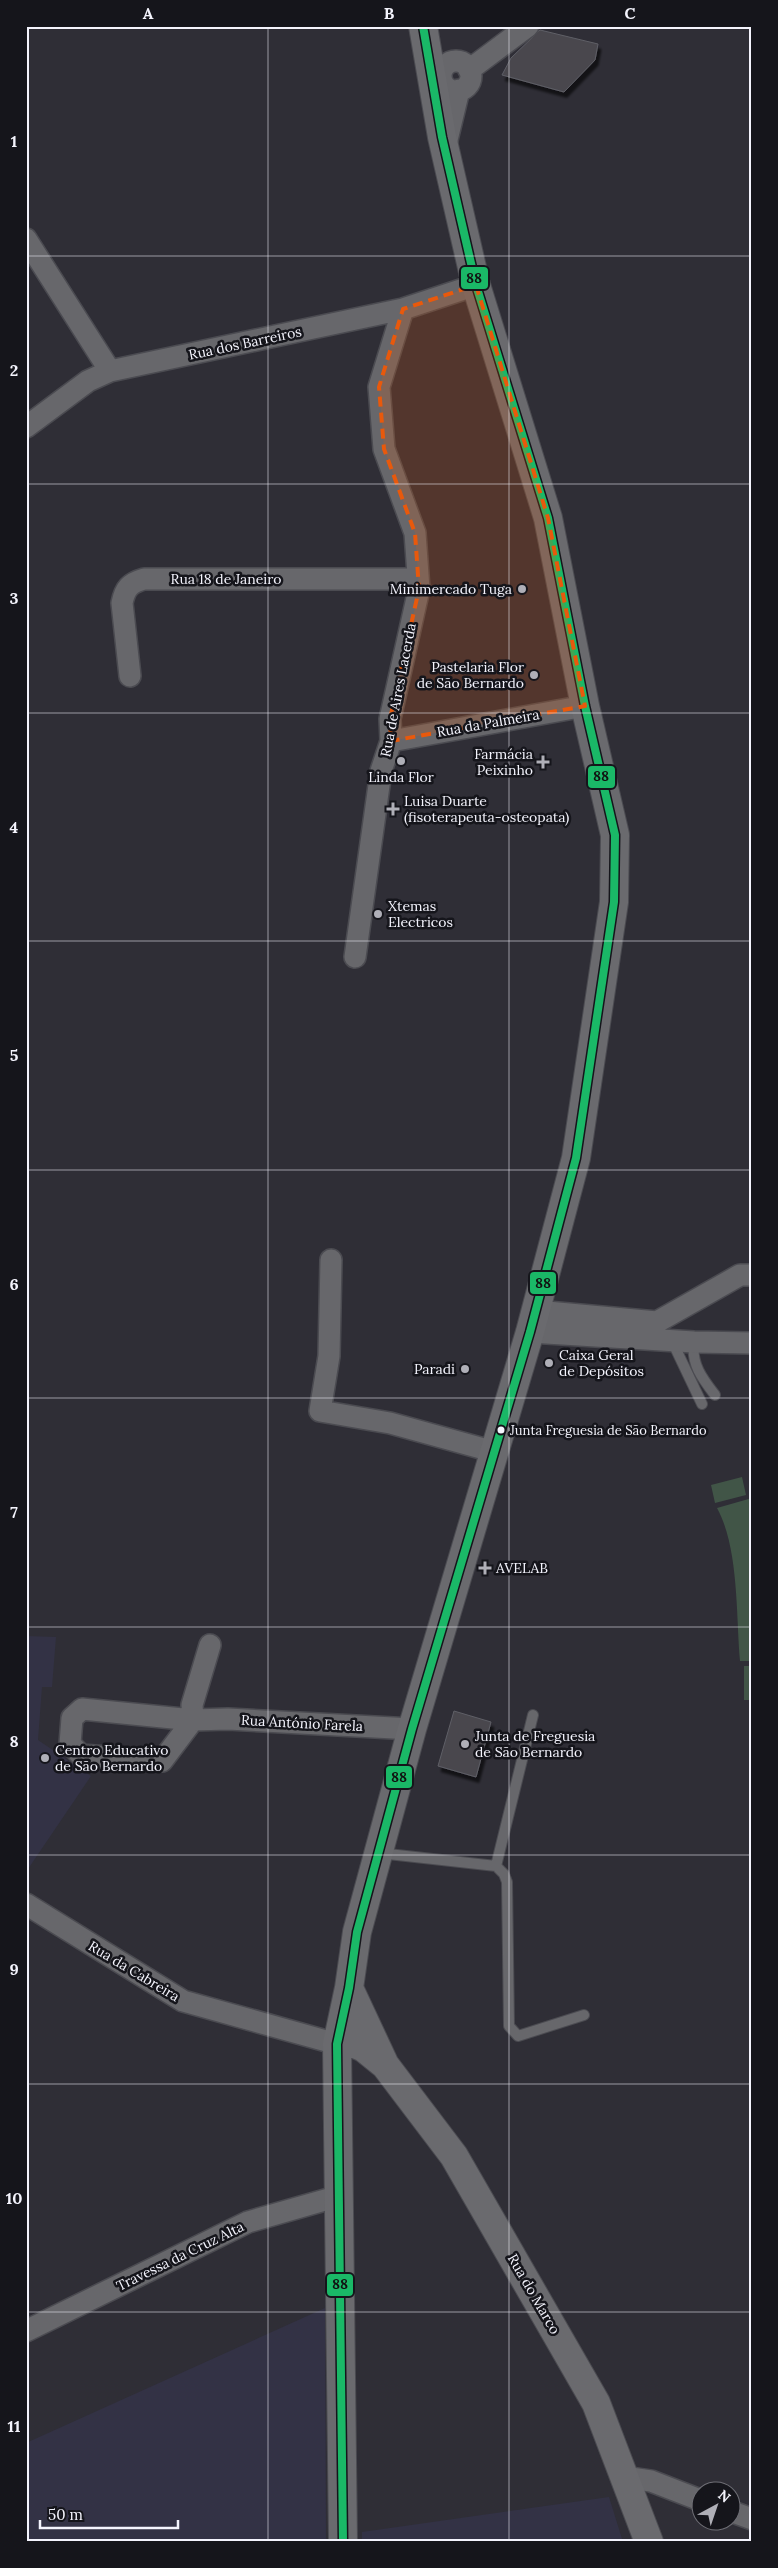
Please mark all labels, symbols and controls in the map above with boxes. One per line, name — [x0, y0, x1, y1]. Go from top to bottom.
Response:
text: A — [143, 3, 154, 23]
text: B — [384, 3, 395, 23]
text: C — [624, 3, 636, 23]
text: 1 — [11, 131, 17, 151]
line badge: 88 — [460, 266, 489, 290]
text: 88 — [466, 269, 482, 287]
street label: Rua dos Barreiros — [187, 322, 303, 364]
text: 2 — [10, 360, 18, 380]
street label: Rua 18 de Janeiro — [171, 570, 281, 588]
place label: Minimercado Tuga — [390, 580, 512, 598]
marker: Minimercado Tuga — [516, 583, 528, 595]
text: 3 — [10, 588, 19, 608]
street label: Rua de Aires Lacerda — [376, 621, 420, 759]
place label: Pastelaria Flor de São Bernardo — [417, 658, 524, 692]
marker: Pastelaria Flor de São Bernardo — [528, 669, 540, 681]
street label: Rua da Palmeira — [435, 705, 541, 741]
place label: Farmácia Peixinho — [474, 745, 533, 779]
marker: Linda Flor — [395, 755, 407, 767]
marker: Farmácia Peixinho — [537, 756, 549, 768]
line badge: 88 — [587, 765, 616, 789]
text: 88 — [593, 767, 609, 785]
place label: Linda Flor — [368, 768, 434, 786]
place label: Luisa Duarte (fisoterapeuta-osteopata) — [404, 792, 569, 826]
marker: Luisa Duarte (fisoterapeuta-osteopata) — [386, 802, 400, 816]
text: 4 — [10, 817, 19, 837]
place label: Xtemas Electricos — [388, 897, 453, 931]
marker: Xtemas Electricos — [372, 908, 384, 920]
text: 5 — [10, 1045, 19, 1065]
line badge: 88 — [529, 1271, 557, 1295]
text: 6 — [9, 1274, 19, 1294]
text: 88 — [535, 1274, 551, 1292]
place label: Caixa Geral de Depósitos — [559, 1346, 644, 1380]
marker: Caixa Geral de Depósitos — [543, 1357, 555, 1369]
place label: Paradi — [414, 1360, 455, 1378]
marker: Paradi — [459, 1363, 471, 1375]
place label: Junta Freguesia de São Bernardo — [509, 1422, 707, 1439]
marker: Junta Freguesia de São Bernardo — [496, 1425, 506, 1435]
text: 7 — [10, 1502, 18, 1522]
place label: AVELAB — [495, 1559, 548, 1577]
marker: AVELAB — [478, 1561, 492, 1575]
street label: Rua António Farela — [241, 1711, 363, 1735]
place label: Junta de Freguesia de São Bernardo — [474, 1727, 595, 1761]
text: 8 — [9, 1731, 19, 1751]
marker: Junta de Freguesia de São Bernardo — [459, 1738, 471, 1750]
place label: Centro Educativo de São Bernardo — [55, 1741, 169, 1775]
marker: Centro Educativo de São Bernardo — [39, 1752, 51, 1764]
line badge: 88 — [385, 1765, 413, 1789]
text: 88 — [391, 1768, 407, 1786]
street label: Rua da Cabreira — [85, 1937, 183, 2005]
text: 9 — [9, 1959, 19, 1979]
text: 10 — [6, 2188, 22, 2208]
street label: Travessa da Cruz Alta — [113, 2217, 247, 2295]
street label: Rua do Marco — [504, 2251, 564, 2337]
line badge: 88 — [326, 2273, 354, 2297]
text: 88 — [332, 2275, 348, 2293]
text: 11 — [8, 2416, 21, 2436]
north arrow — [690, 2480, 740, 2530]
text: N — [714, 2486, 734, 2507]
scale bar — [40, 2498, 178, 2530]
text: 50 m — [48, 2505, 83, 2524]

